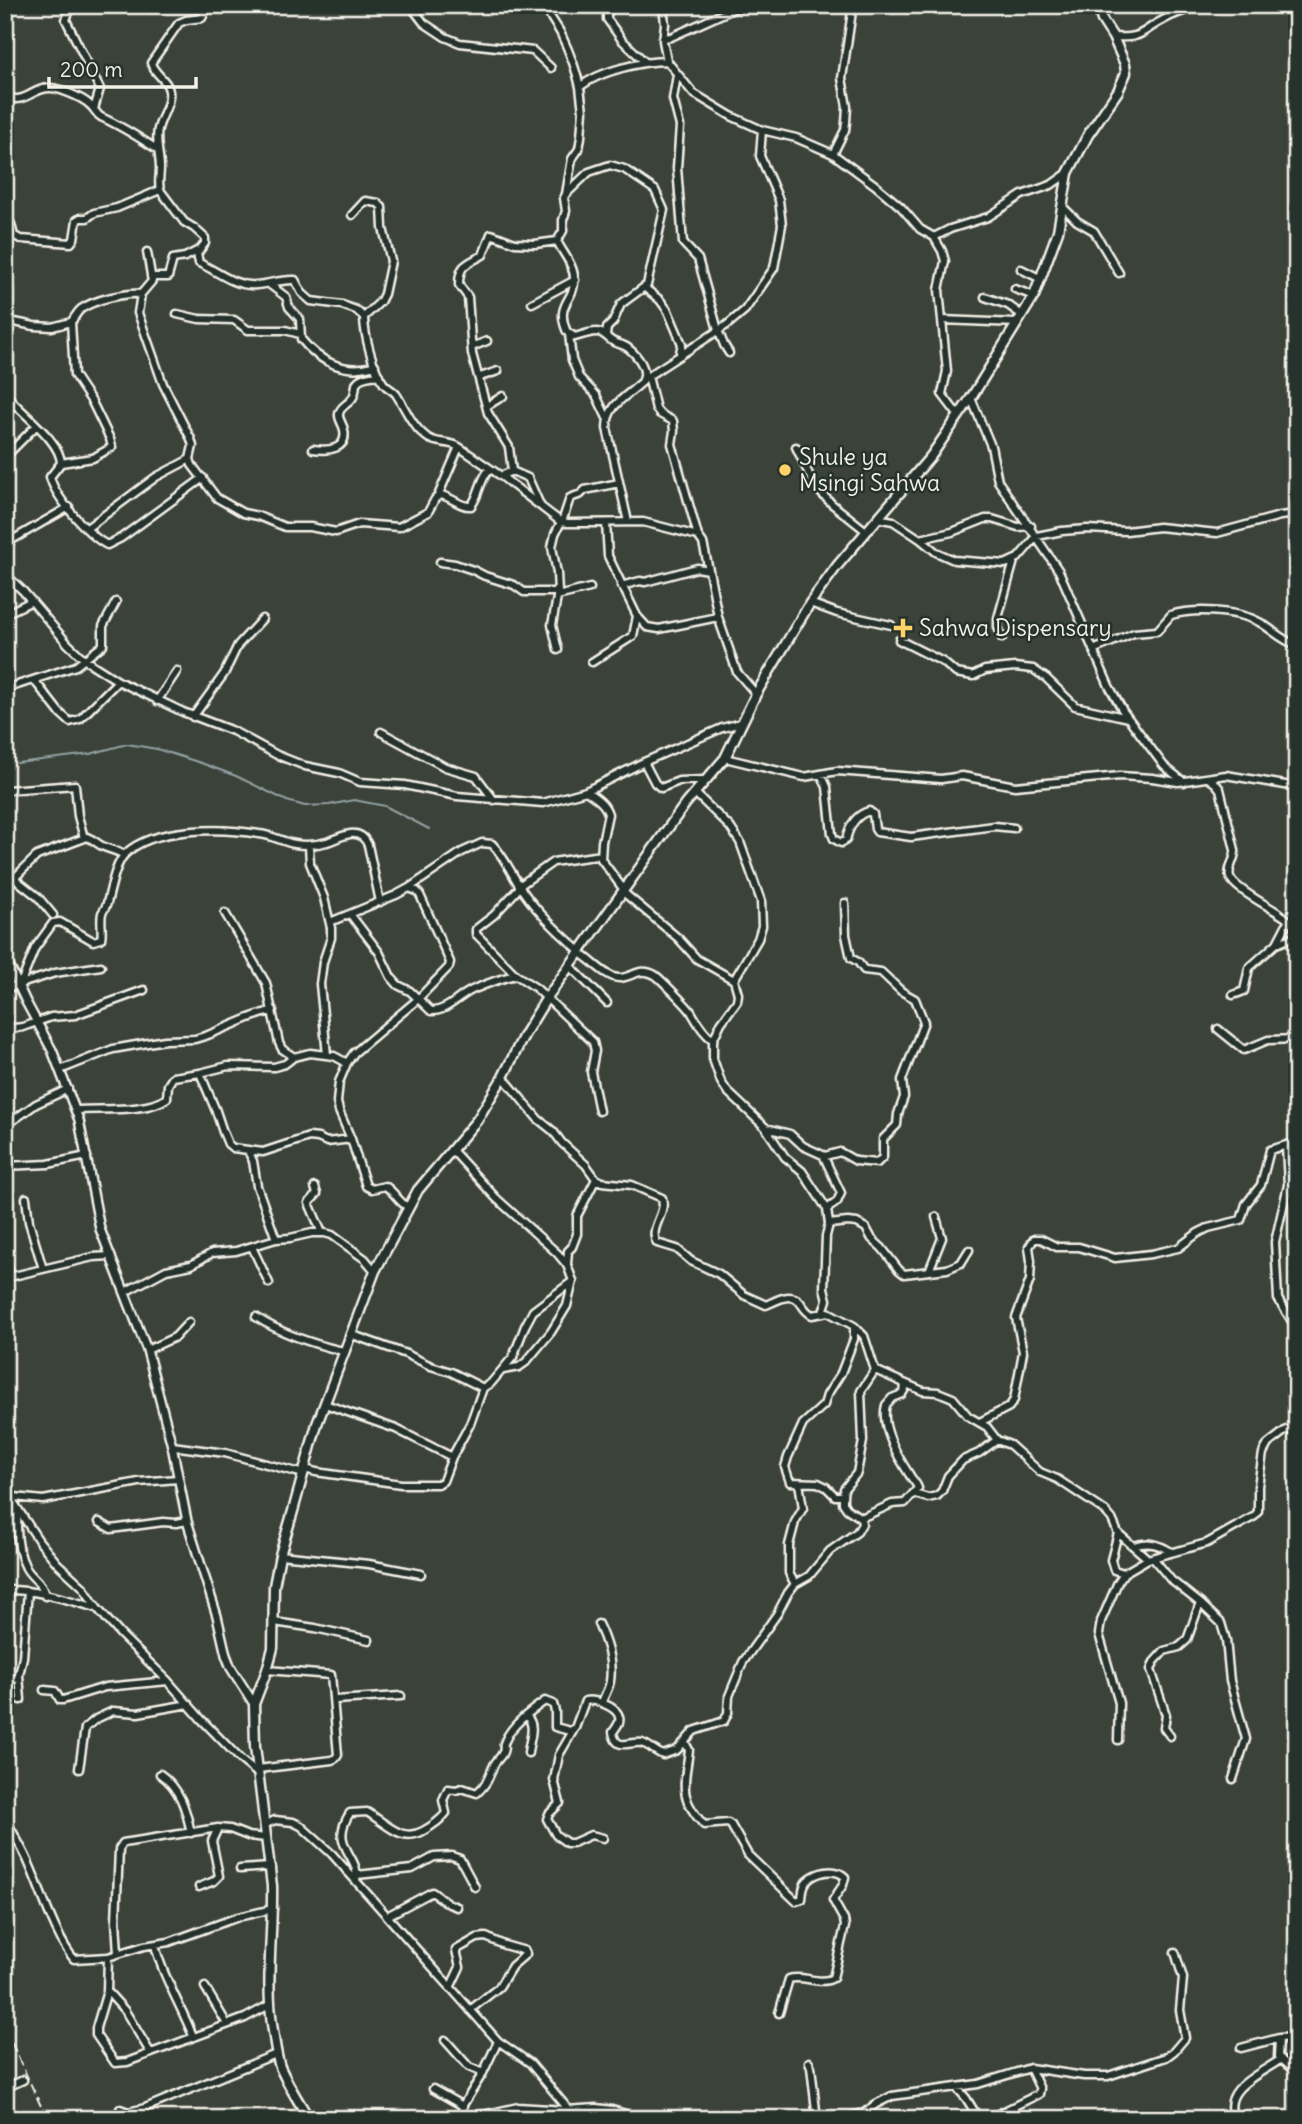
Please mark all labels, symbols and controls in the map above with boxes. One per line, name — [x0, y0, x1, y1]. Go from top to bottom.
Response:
scale bar — [49, 46, 196, 90]
text: 200 m — [60, 56, 123, 83]
place label: Shule ya Msingi Sahwa — [799, 442, 940, 497]
marker: Shule ya Msingi Sahwa — [777, 462, 793, 478]
place label: Sahwa Dispensary — [919, 613, 1112, 642]
marker: Sahwa Dispensary — [893, 618, 913, 638]

